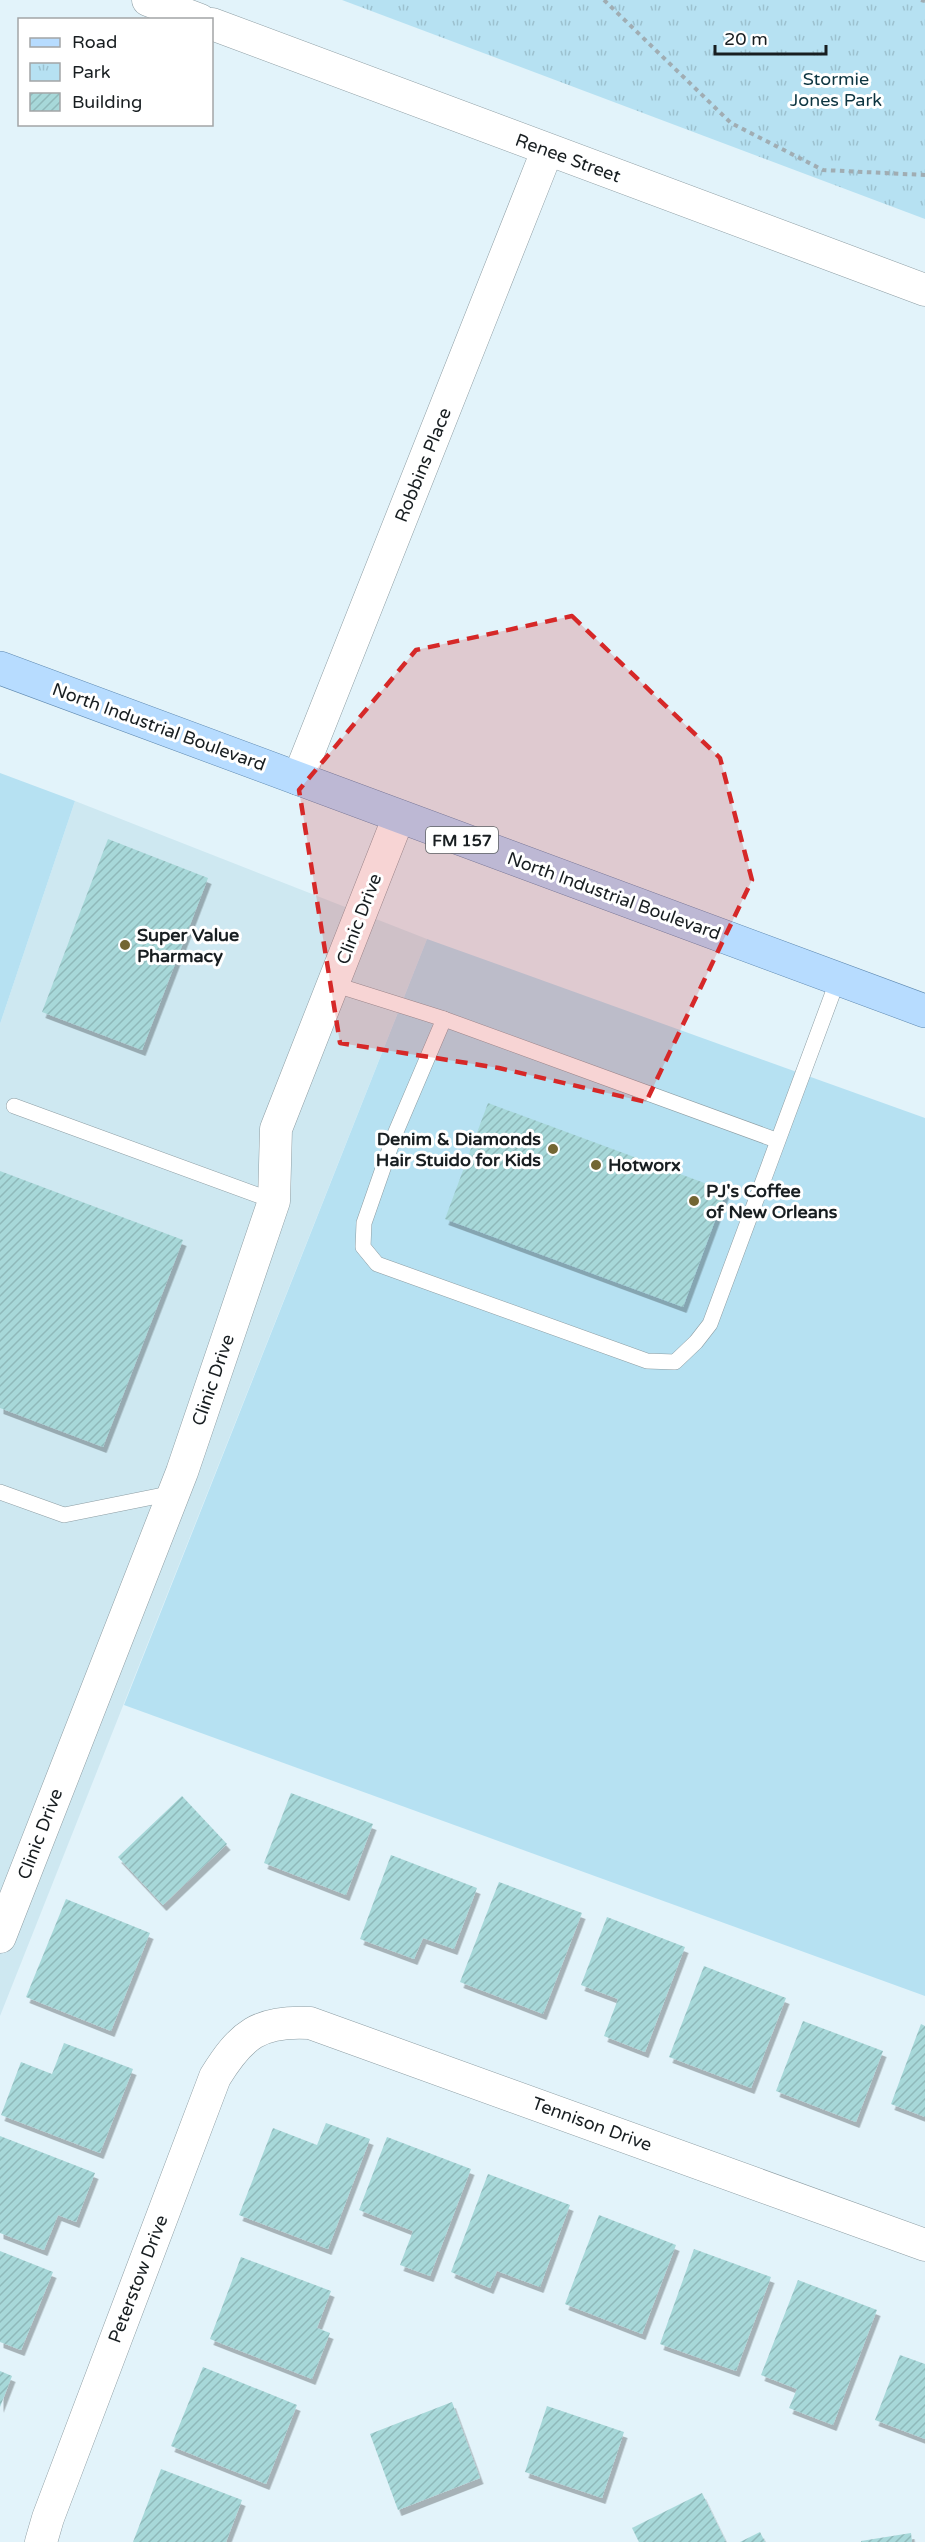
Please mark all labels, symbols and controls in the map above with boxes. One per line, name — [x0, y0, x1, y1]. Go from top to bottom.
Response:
legend — [18, 18, 213, 126]
scale bar — [715, 18, 826, 56]
text: 20 m — [724, 28, 768, 50]
text: Road — [72, 31, 117, 53]
text: Park — [72, 61, 111, 83]
park label: Stormie Jones Park — [790, 68, 882, 111]
text: Building — [72, 91, 142, 113]
street label: Renee Street — [512, 129, 624, 187]
street label: Robbins Place — [390, 405, 456, 525]
street label: North Industrial Boulevard — [49, 678, 269, 776]
road number: FM 157 — [426, 827, 498, 853]
street label: North Industrial Boulevard — [504, 847, 724, 945]
street label: Clinic Drive — [332, 870, 386, 968]
place label: Super Value Pharmacy — [137, 924, 239, 967]
marker: Super Value Pharmacy — [118, 938, 132, 952]
place label: Denim & Diamonds Hair Stuido for Kids — [376, 1128, 541, 1171]
marker: Denim & Diamonds Hair Stuido for Kids — [546, 1142, 560, 1156]
place label: Hotworx — [608, 1154, 681, 1176]
marker: Hotworx — [589, 1158, 603, 1172]
place label: PJ's Coffee of New Orleans — [706, 1180, 838, 1223]
marker: PJ's Coffee of New Orleans — [687, 1194, 701, 1208]
street label: Clinic Drive — [187, 1331, 239, 1429]
street label: Clinic Drive — [13, 1785, 67, 1883]
street label: Tennison Drive — [529, 2092, 655, 2156]
street label: Peterstow Drive — [103, 2212, 173, 2346]

